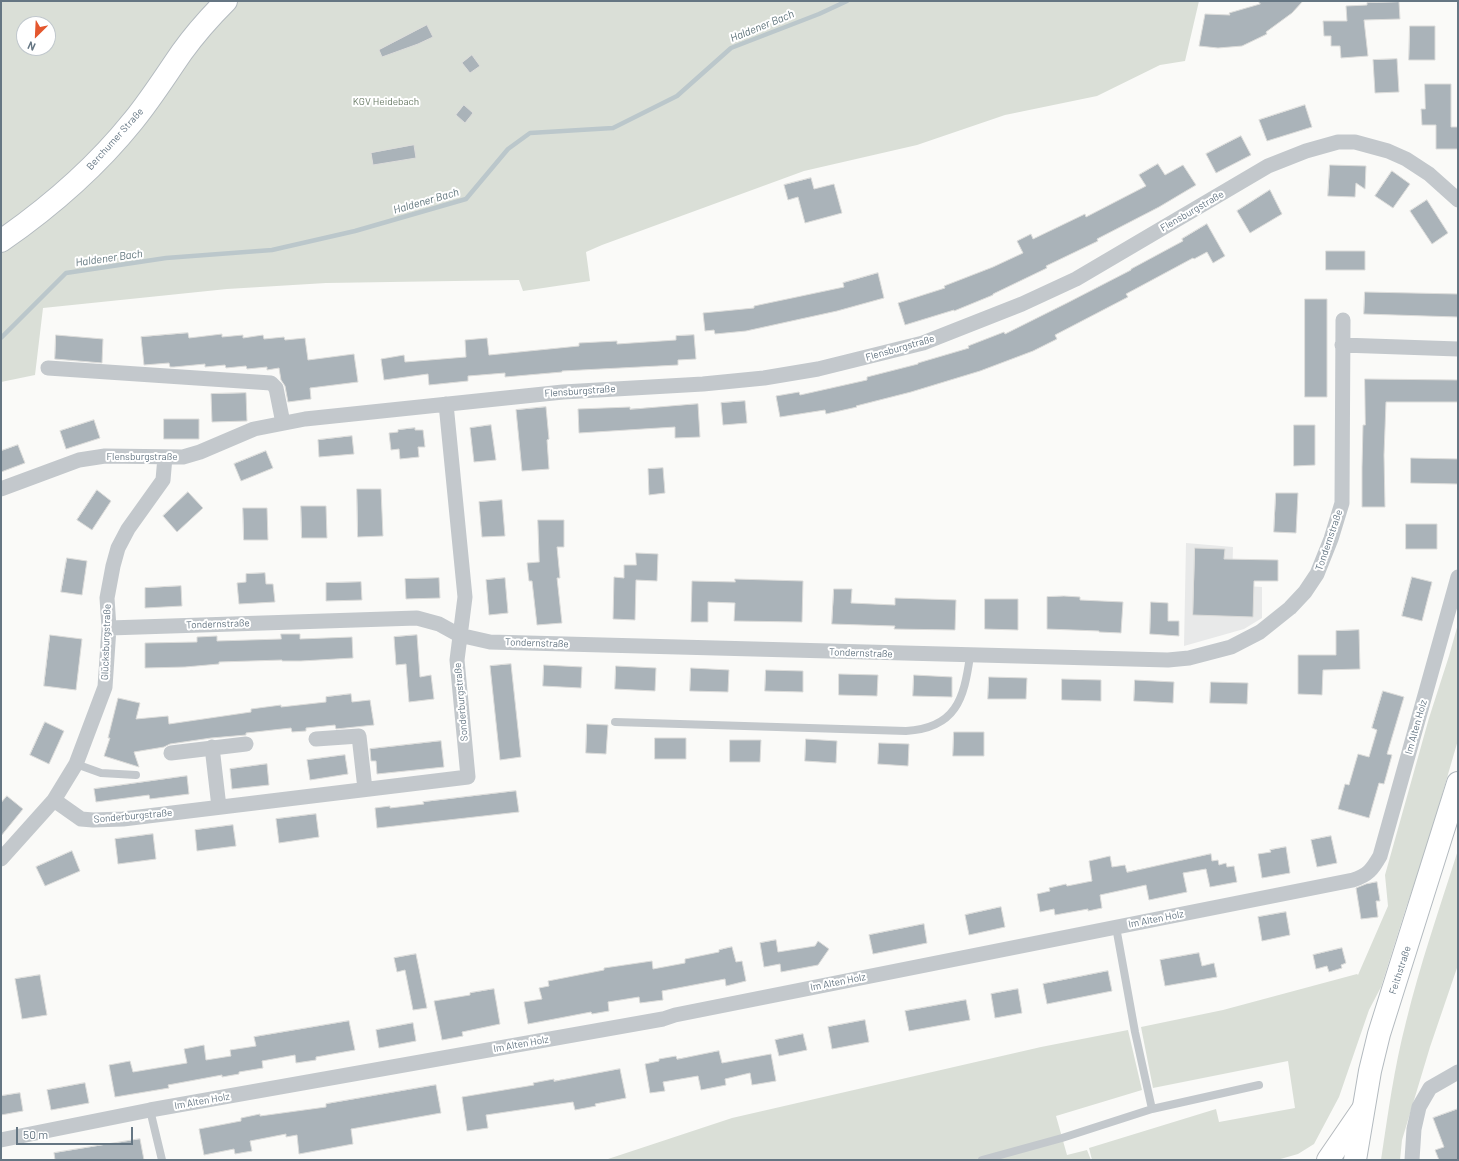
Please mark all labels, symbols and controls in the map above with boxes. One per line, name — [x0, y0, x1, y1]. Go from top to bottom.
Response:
water label: Haldener Bach — [728, 7, 796, 45]
north arrow — [16, 16, 56, 56]
text: N — [25, 39, 37, 54]
park label: KGV Heidebach — [353, 96, 419, 108]
street label: Berchumer Straße — [84, 105, 146, 173]
water label: Haldener Bach — [392, 185, 460, 217]
street label: Flensburgstraße — [1158, 188, 1226, 234]
water label: Haldener Bach — [75, 247, 143, 269]
street label: Flensburgstraße — [864, 332, 936, 364]
street label: Flensburgstraße — [544, 383, 616, 399]
street label: Flensburgstraße — [106, 451, 178, 463]
street label: Tondernstraße — [1313, 508, 1345, 572]
street label: Glücksburgstraße — [99, 604, 113, 680]
street label: Tondernstraße — [186, 617, 250, 631]
street label: Tondernstraße — [505, 636, 569, 650]
street label: Tondernstraße — [829, 646, 893, 660]
street label: Sonderburgstraße — [452, 662, 470, 742]
street label: Im Alten Holz — [1402, 698, 1430, 756]
street label: Sonderburgstraße — [93, 807, 173, 825]
street label: Im Alten Holz — [1127, 908, 1185, 930]
street label: Feithstraße — [1387, 944, 1413, 996]
street label: Im Alten Holz — [809, 971, 867, 993]
street label: Im Alten Holz — [492, 1033, 550, 1055]
street label: Im Alten Holz — [173, 1090, 231, 1112]
scale bar — [18, 1119, 135, 1145]
text: 50 m — [23, 1127, 48, 1141]

